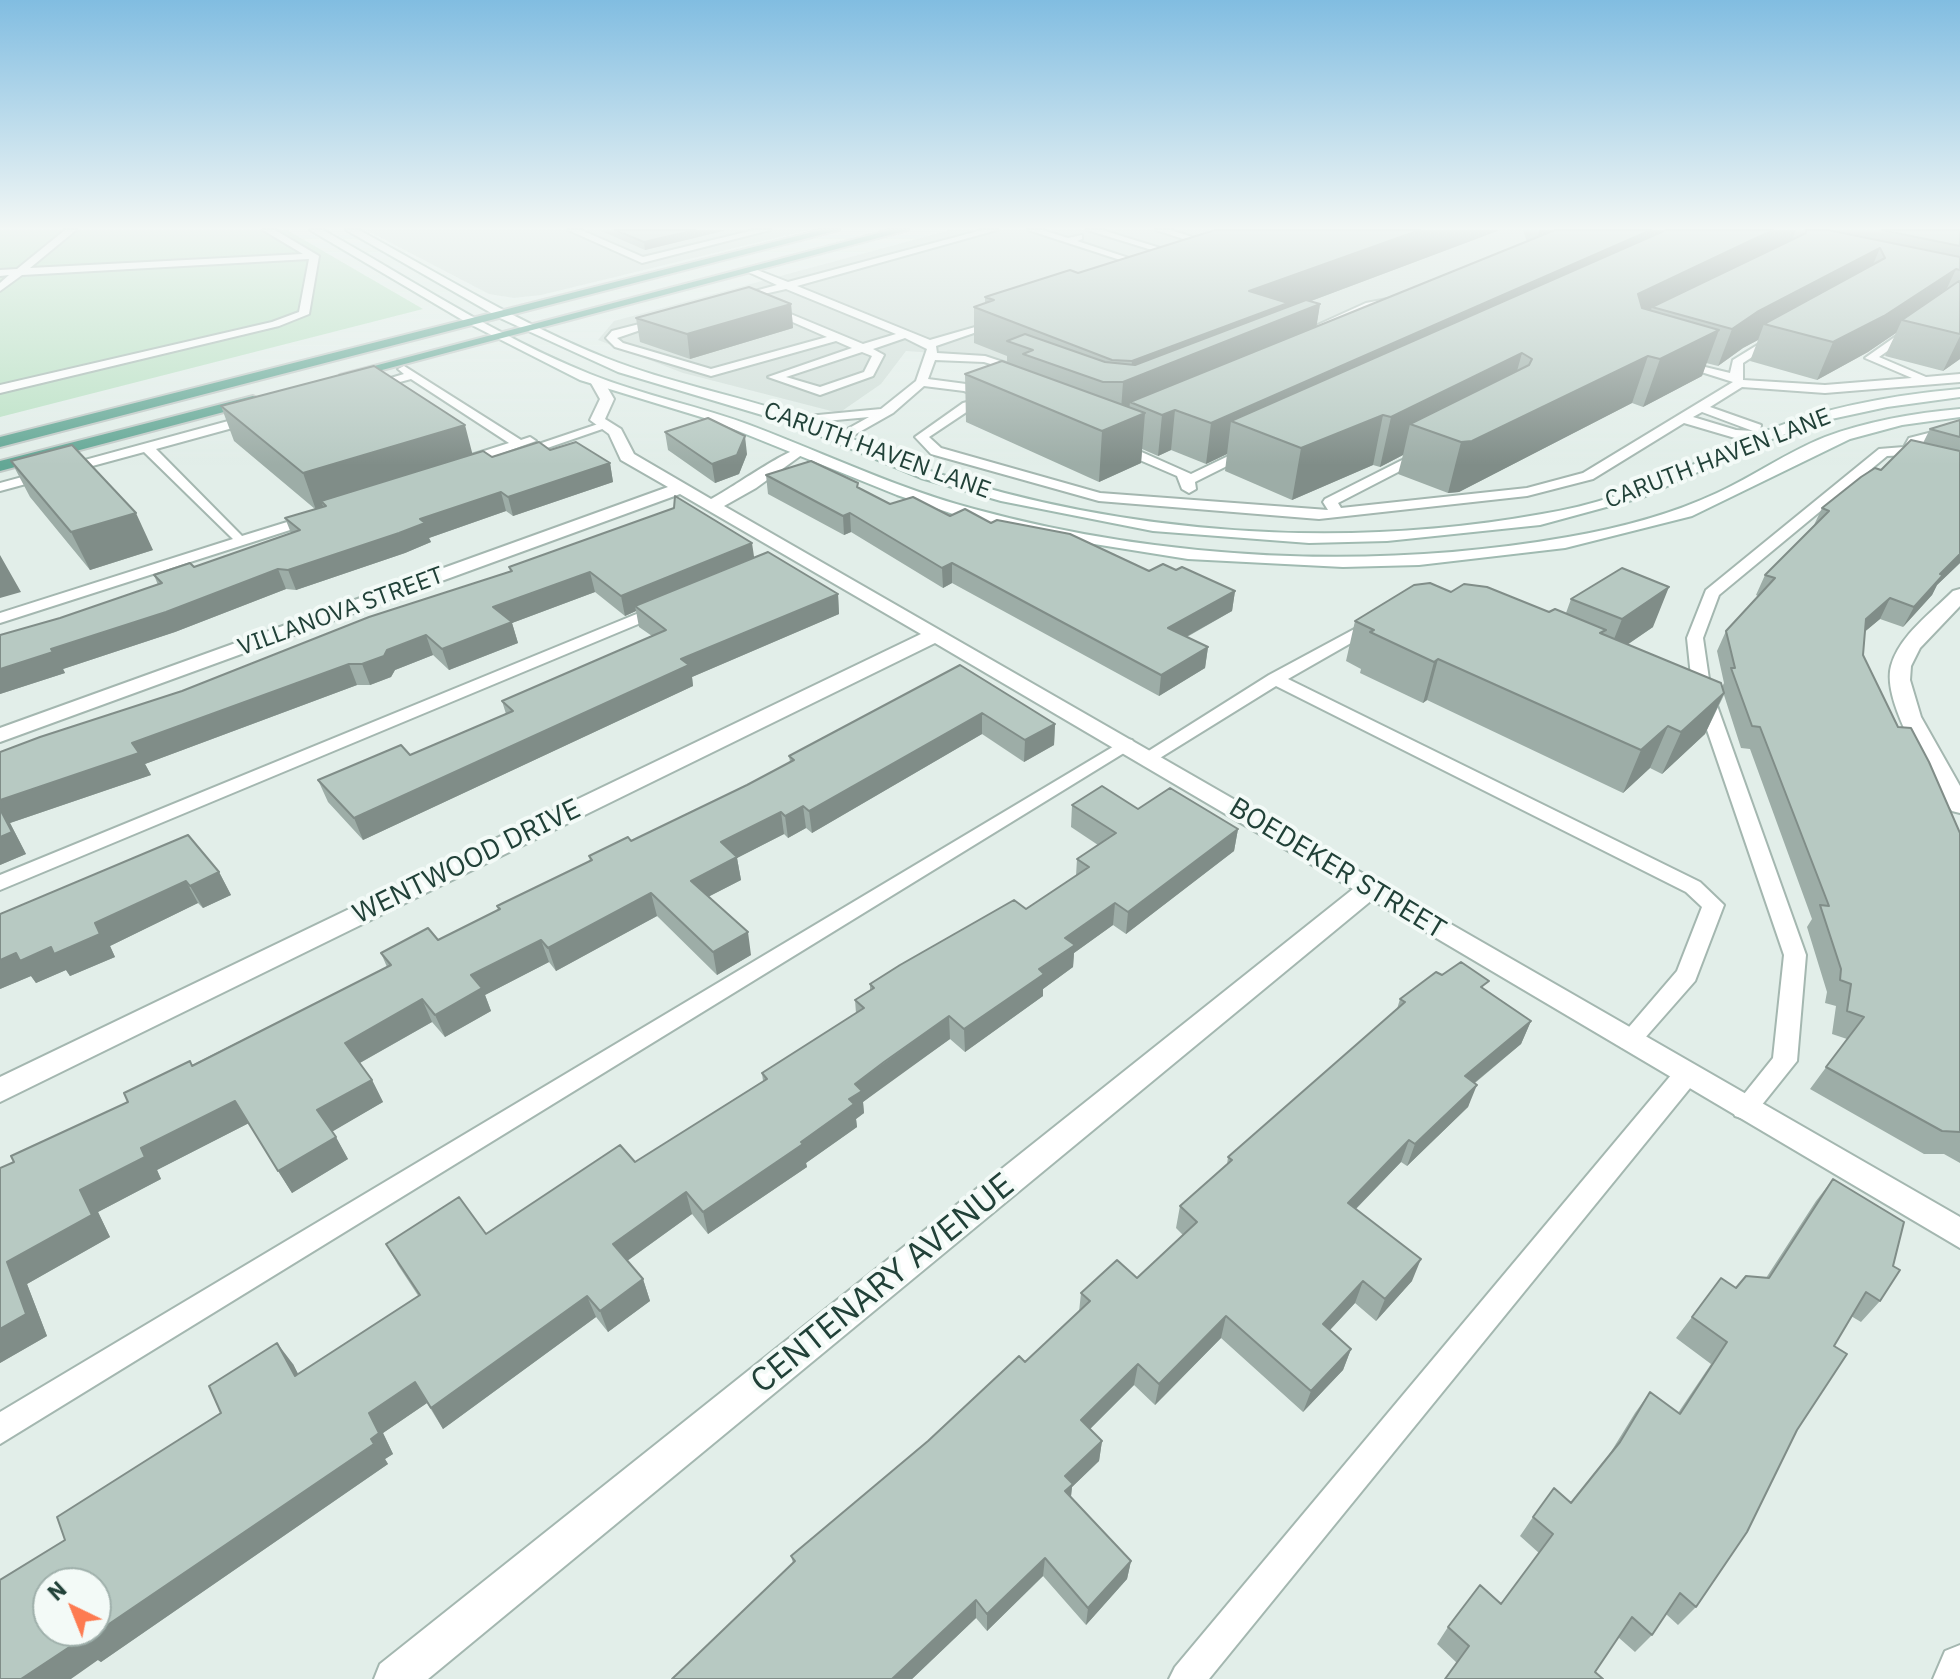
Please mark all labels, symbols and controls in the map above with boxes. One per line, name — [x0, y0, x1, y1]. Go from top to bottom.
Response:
street label: CARUTH HAVEN LANE — [760, 397, 994, 505]
street label: CARUTH HAVEN LANE — [1601, 403, 1835, 515]
street label: VILLANOVA STREET — [234, 561, 448, 663]
street label: BOEDEKER STREET — [1223, 791, 1451, 947]
street label: WENTWOOD DRIVE — [348, 792, 586, 932]
street label: CENTENARY AVENUE — [743, 1165, 1023, 1403]
north arrow — [32, 1567, 112, 1647]
text: N — [41, 1575, 72, 1607]

